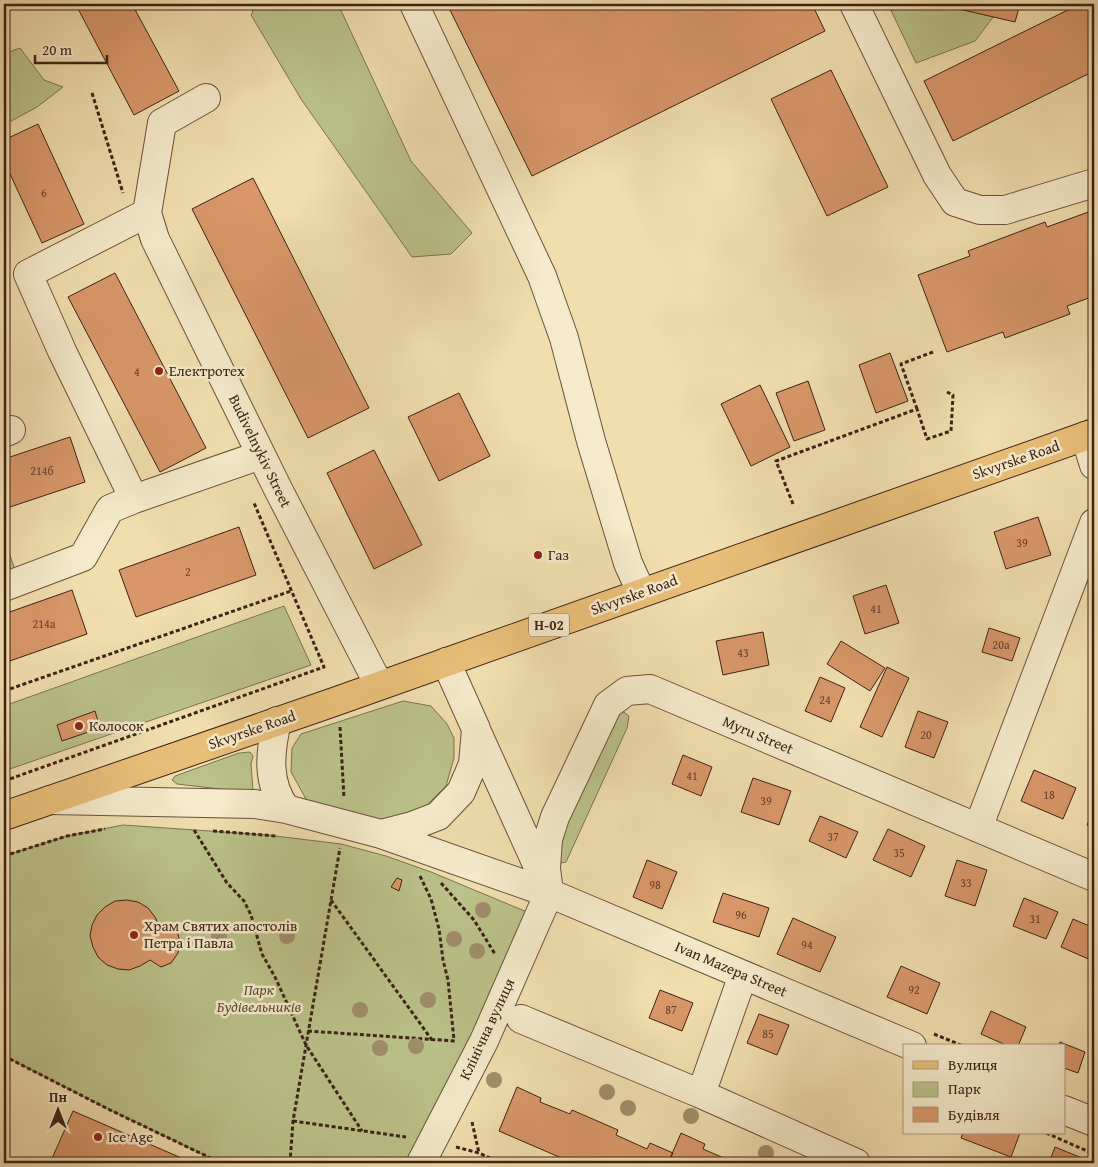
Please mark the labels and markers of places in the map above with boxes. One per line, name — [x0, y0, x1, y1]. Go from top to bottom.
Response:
place label: Електротех — [169, 360, 245, 381]
marker: Електротех — [153, 365, 165, 377]
place label: Газ — [548, 544, 569, 565]
marker: Газ — [532, 549, 544, 561]
place label: Колосок — [89, 715, 144, 736]
marker: Колосок — [73, 720, 85, 732]
place label: Храм Святих апостолів Петра і Павла — [144, 915, 297, 953]
marker: Храм Святих апостолів Петра і Павла — [128, 929, 140, 941]
place label: Ice Age — [108, 1126, 153, 1147]
marker: Ice Age — [92, 1131, 104, 1143]

